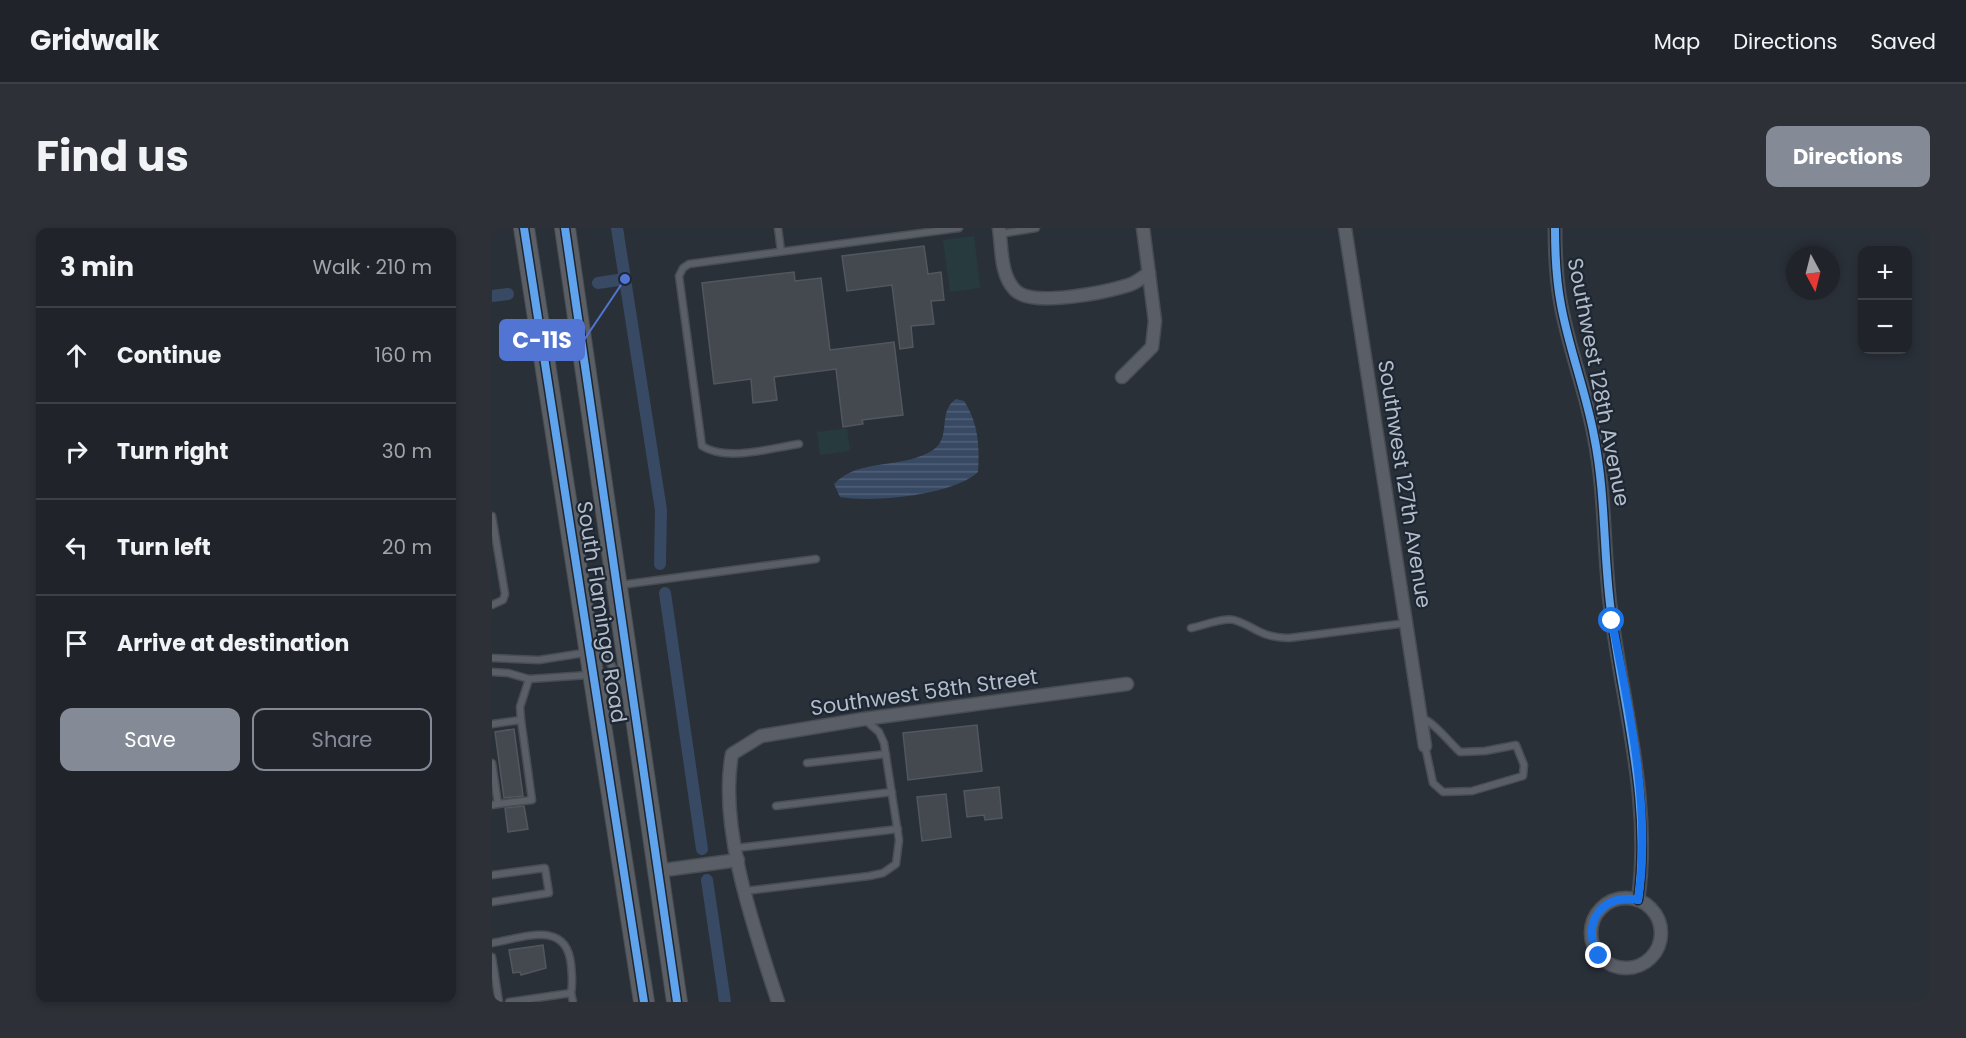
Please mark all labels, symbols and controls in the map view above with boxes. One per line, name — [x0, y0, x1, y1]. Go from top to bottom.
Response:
text: Gridwalk — [30, 21, 159, 60]
text: Map — [1654, 27, 1700, 56]
text: Directions — [1733, 27, 1837, 56]
text: Saved — [1870, 27, 1936, 56]
button: Directions — [1766, 126, 1930, 187]
text: Find us — [36, 127, 189, 186]
north arrow — [1786, 246, 1840, 300]
map controls — [1858, 246, 1912, 354]
button: + — [1858, 246, 1912, 300]
text: 3 min — [60, 249, 134, 285]
text: Walk · 210 m — [312, 253, 432, 281]
street label: Southwest 128th Avenue — [1561, 255, 1637, 509]
button: − — [1858, 300, 1912, 354]
callout: C-11S — [500, 320, 584, 360]
text: C-11S — [512, 325, 572, 356]
icon: ahead — [60, 339, 93, 372]
text: Continue — [117, 340, 221, 371]
text: 160 m — [374, 341, 432, 369]
street label: Southwest 127th Avenue — [1371, 358, 1439, 610]
icon: right — [60, 435, 93, 468]
text: Turn right — [117, 436, 228, 467]
text: 30 m — [382, 437, 432, 465]
street label: South Flamingo Road — [570, 499, 634, 725]
icon: left — [60, 531, 93, 564]
text: Turn left — [117, 532, 211, 563]
text: 20 m — [382, 533, 432, 561]
route start — [1598, 607, 1624, 633]
icon: arrive — [60, 627, 93, 660]
text: Arrive at destination — [117, 628, 349, 659]
street label: Southwest 58th Street — [808, 662, 1040, 722]
button: Save — [60, 708, 240, 771]
button: Share — [252, 708, 432, 771]
route end — [1585, 942, 1611, 968]

